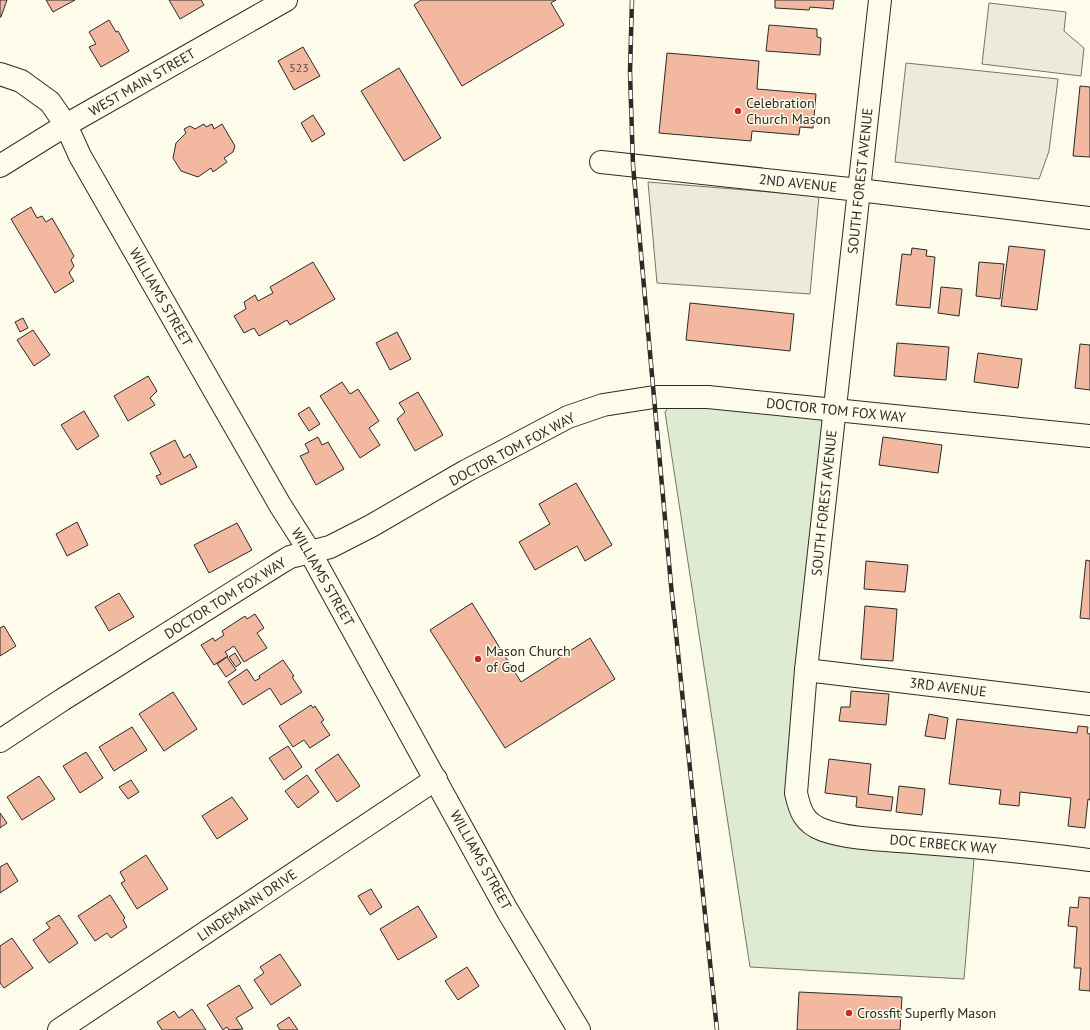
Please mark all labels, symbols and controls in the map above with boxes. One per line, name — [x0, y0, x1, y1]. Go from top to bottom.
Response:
street label: WEST MAIN STREET — [85, 44, 199, 120]
house number: 523 — [289, 60, 309, 75]
place label: Celebration Church Mason — [746, 94, 831, 128]
marker: Celebration Church Mason — [733, 106, 743, 116]
street label: SOUTH FOREST AVENUE — [843, 107, 877, 255]
street label: 2ND AVENUE — [758, 170, 838, 196]
street label: WILLIAMS STREET — [125, 244, 197, 350]
street label: DOCTOR TOM FOX WAY — [765, 394, 907, 426]
street label: DOCTOR TOM FOX WAY — [446, 408, 578, 490]
street label: SOUTH FOREST AVENUE — [807, 429, 841, 577]
street label: WILLIAMS STREET — [287, 524, 359, 630]
street label: DOCTOR TOM FOX WAY — [161, 553, 289, 643]
place label: Mason Church of God — [486, 642, 571, 676]
marker: Mason Church of God — [473, 654, 483, 664]
street label: 3RD AVENUE — [908, 673, 988, 701]
street label: WILLIAMS STREET — [446, 807, 516, 913]
street label: DOC ERBECK WAY — [889, 830, 997, 858]
street label: LINDEMANN DRIVE — [194, 865, 300, 945]
place label: Crossfit Superfly Mason — [857, 1004, 996, 1022]
marker: Crossfit Superfly Mason — [844, 1008, 854, 1018]

